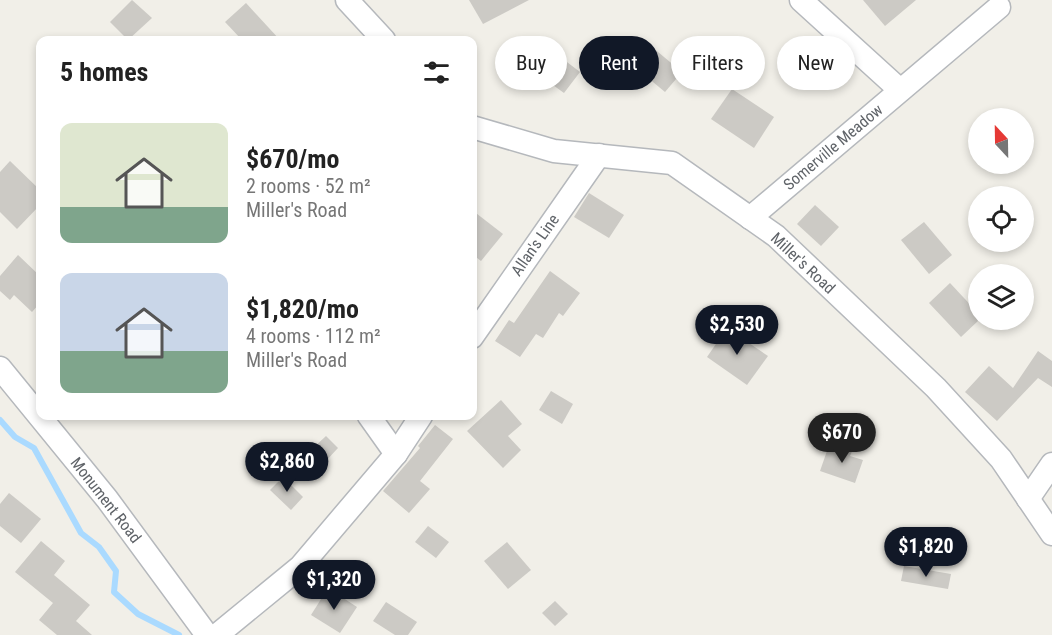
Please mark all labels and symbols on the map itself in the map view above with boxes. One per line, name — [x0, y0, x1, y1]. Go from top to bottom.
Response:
street label: Somerville Meadow — [780, 100, 886, 194]
north arrow — [968, 108, 1034, 174]
street label: Allan's Line — [507, 211, 563, 279]
street label: Miller's Road — [767, 228, 839, 298]
pin: $2,530 — [688, 305, 786, 356]
pin: $670 — [806, 413, 878, 464]
pin: $2,860 — [238, 442, 336, 493]
street label: Monument Road — [67, 453, 145, 547]
pin: $1,820 — [877, 527, 975, 578]
pin: $1,320 — [285, 560, 383, 611]

